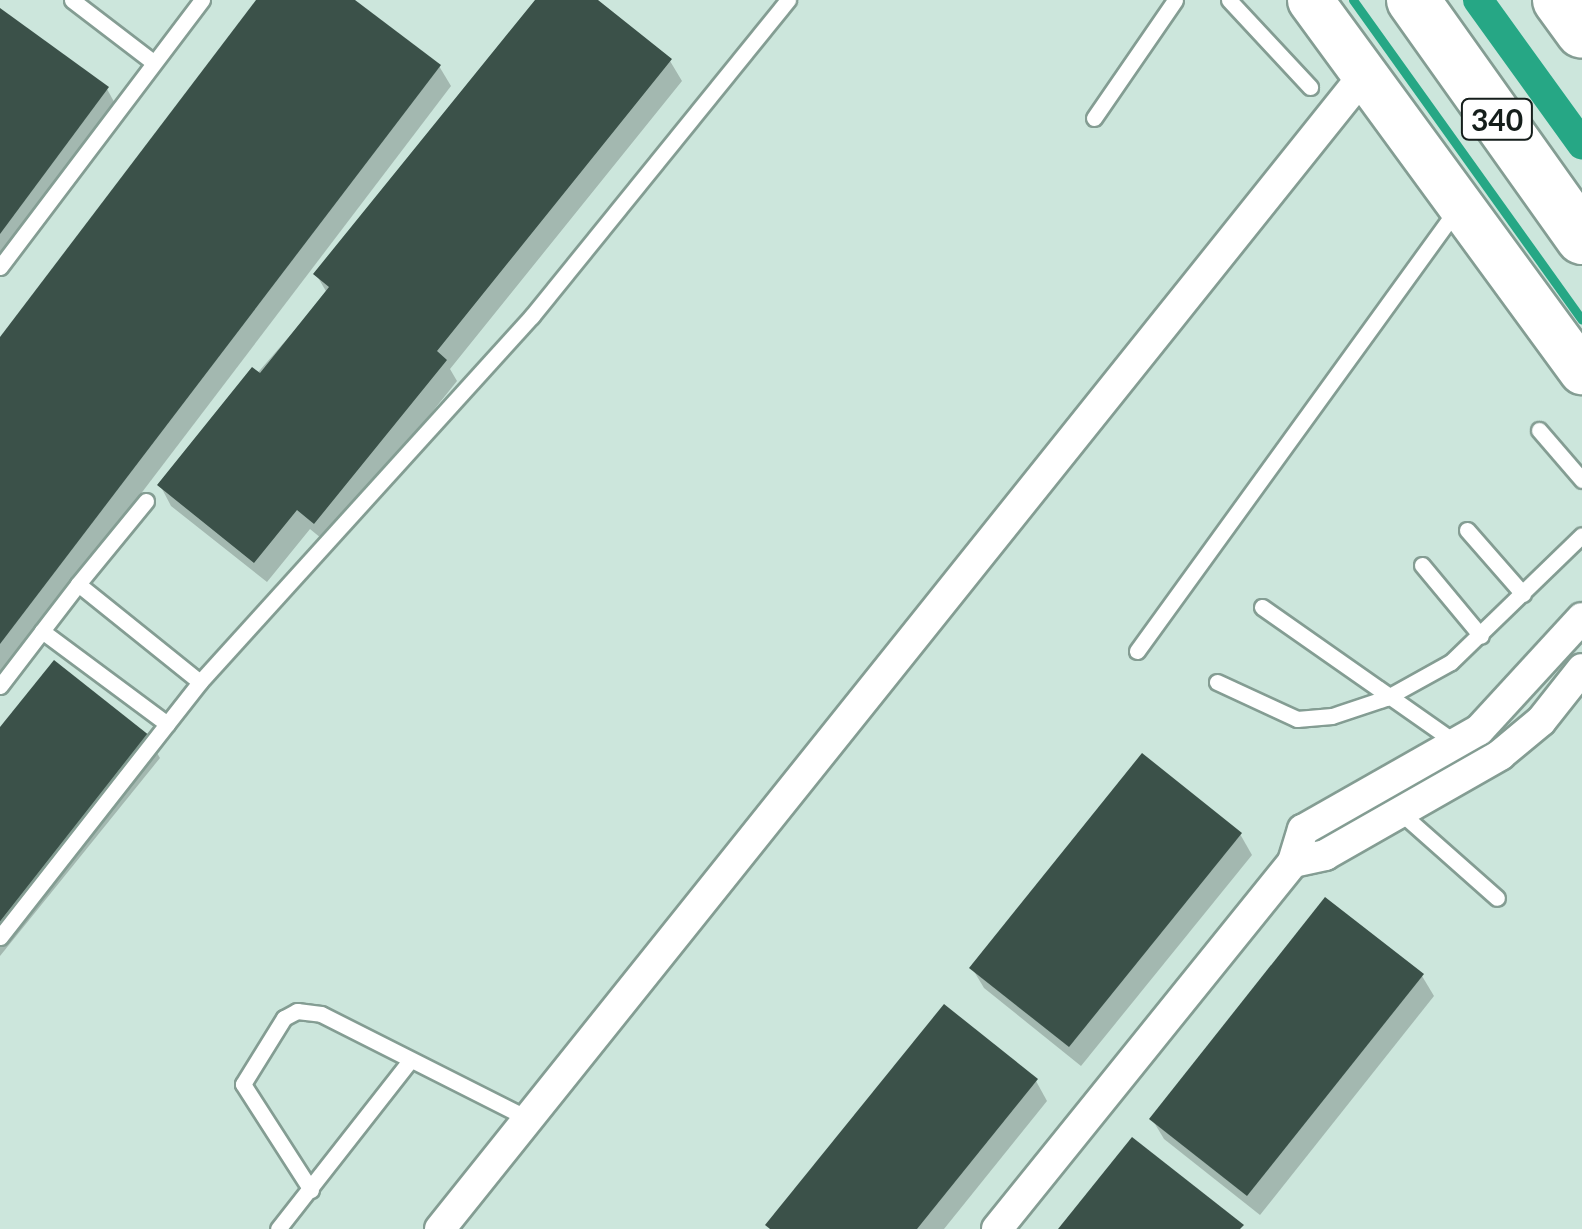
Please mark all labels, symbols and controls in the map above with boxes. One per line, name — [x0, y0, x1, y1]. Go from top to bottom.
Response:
road number: 340 — [1460, 94, 1534, 144]

